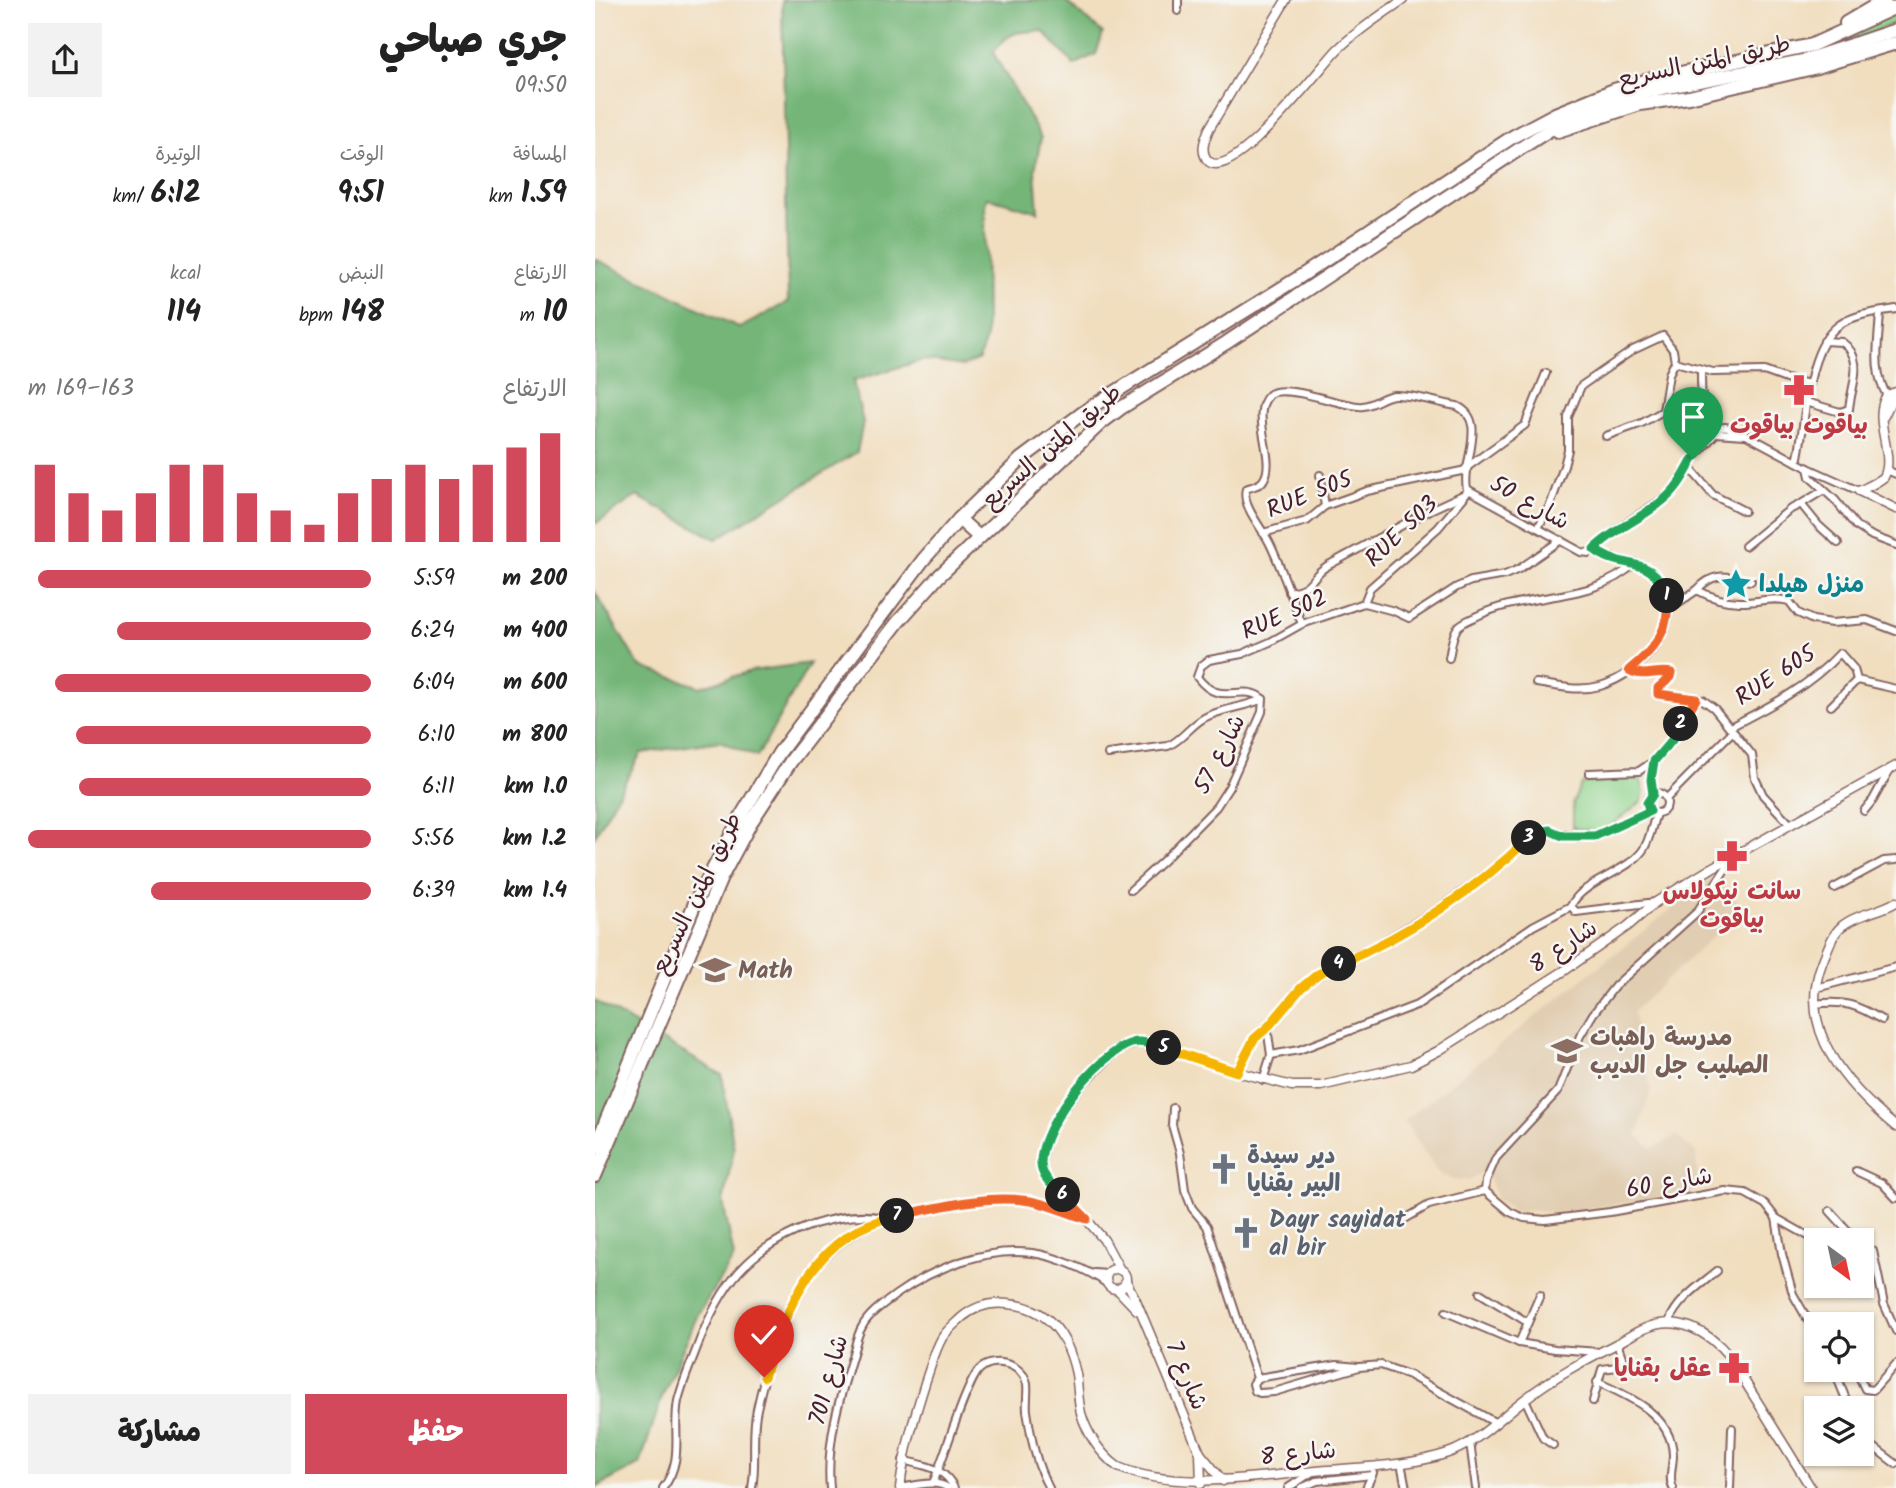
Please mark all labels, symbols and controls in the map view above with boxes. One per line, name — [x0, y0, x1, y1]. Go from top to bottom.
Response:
text: جري صباحي — [379, 12, 567, 72]
button: share — [28, 23, 102, 97]
street label: طريق المتن السريع — [1614, 25, 1794, 100]
text: 09:50 — [515, 68, 567, 104]
text: الوتيرة — [155, 140, 201, 170]
text: الوقت — [340, 140, 384, 170]
text: المسافة — [513, 140, 567, 170]
text: 6:12 — [151, 170, 201, 218]
text: 9:51 — [337, 170, 384, 218]
text: 1.59 — [520, 170, 567, 218]
text: /km — [112, 182, 151, 212]
text: km — [489, 182, 520, 212]
text: kcal — [170, 259, 201, 289]
text: النبض — [339, 259, 384, 289]
text: الارتفاع — [514, 259, 567, 289]
text: 114 — [167, 289, 201, 337]
text: 148 — [341, 289, 384, 337]
text: 10 — [543, 289, 567, 337]
text: bpm — [299, 301, 341, 331]
text: m — [520, 301, 543, 331]
text: 163–169 m — [28, 371, 134, 407]
text: الارتفاع — [503, 372, 567, 408]
pharmacy icon: بياقوت بياقوت — [1782, 373, 1816, 407]
street label: طريق المتن السريع — [973, 375, 1131, 520]
pin — [1663, 387, 1723, 459]
icon: arrive — [1674, 398, 1712, 436]
place label: بياقوت بياقوت — [1730, 407, 1868, 446]
street label: RUE 505 — [1261, 460, 1360, 530]
street label: شارع 50 — [1482, 465, 1577, 541]
street label: RUE 503 — [1356, 487, 1448, 578]
text: 5:59 — [413, 561, 455, 597]
text: 200 m — [502, 561, 567, 597]
place label: منزل هيلدا — [1759, 566, 1864, 605]
place icon: منزل هيلدا — [1719, 567, 1753, 601]
pin: 1 — [1649, 578, 1685, 614]
street label: RUE 502 — [1235, 579, 1334, 652]
text: 1 — [1664, 580, 1669, 610]
text: 6:24 — [411, 613, 455, 649]
text: 400 m — [503, 613, 567, 649]
street label: RUE 605 — [1727, 634, 1826, 717]
text: 6:04 — [412, 665, 455, 701]
text: 600 m — [503, 665, 567, 701]
pin: 2 — [1663, 706, 1699, 742]
street label: شارع 57 — [1184, 708, 1257, 802]
text: 2 — [1675, 708, 1686, 738]
text: 6:10 — [418, 717, 455, 753]
text: 800 m — [502, 717, 567, 753]
text: 6:11 — [422, 769, 455, 805]
text: 1.0 km — [504, 769, 567, 805]
street label: طريق المتن السريع — [641, 806, 753, 981]
pin: 3 — [1511, 820, 1546, 856]
text: 5:56 — [412, 821, 455, 857]
text: 1.2 km — [502, 821, 567, 857]
text: 3 — [1523, 822, 1534, 852]
pharmacy icon: سانت نيكولاس بياقوت — [1715, 839, 1749, 873]
text: 6:39 — [412, 873, 455, 909]
text: 1.4 km — [503, 873, 567, 909]
place label: سانت نيكولاس بياقوت — [1663, 873, 1801, 940]
street label: شارع 8 — [1521, 910, 1606, 985]
pin: 4 — [1321, 946, 1357, 982]
text: 4 — [1333, 948, 1344, 978]
place label: Math — [738, 952, 793, 991]
school or university icon: Math — [698, 953, 732, 987]
place label: مدرسة راهبات الصليب جل الديب — [1590, 1019, 1768, 1086]
pin: 5 — [1147, 1030, 1181, 1066]
text: 5 — [1159, 1032, 1168, 1062]
school or university icon: مدرسة راهبات الصليب جل الديب — [1550, 1034, 1584, 1068]
place label: دير سيدة البير بقنايا — [1247, 1137, 1340, 1204]
church icon: دير سيدة البير بقنايا — [1207, 1152, 1241, 1186]
street label: شارع 60 — [1623, 1157, 1715, 1210]
pin: 6 — [1045, 1178, 1081, 1212]
text: 6 — [1057, 1179, 1068, 1209]
pin: 7 — [879, 1198, 915, 1234]
text: 7 — [892, 1200, 901, 1230]
place label: Dayr sayidat al bir — [1269, 1201, 1407, 1268]
church icon: Dayr sayidat al bir — [1229, 1216, 1263, 1250]
north arrow — [1804, 1228, 1874, 1298]
map controls — [1804, 1228, 1874, 1466]
pin — [734, 1305, 794, 1377]
button: locate — [1804, 1312, 1874, 1382]
icon: check — [745, 1316, 783, 1354]
street label: شارع 701 — [799, 1331, 860, 1430]
street label: شارع 7 — [1153, 1335, 1218, 1417]
place label: عقل بقنايا — [1614, 1350, 1711, 1389]
pharmacy icon: عقل بقنايا — [1717, 1351, 1751, 1385]
button: مشاركة — [28, 1394, 291, 1474]
button: حفظ — [305, 1394, 567, 1474]
button: layers — [1804, 1396, 1874, 1466]
street label: شارع 8 — [1258, 1431, 1338, 1478]

